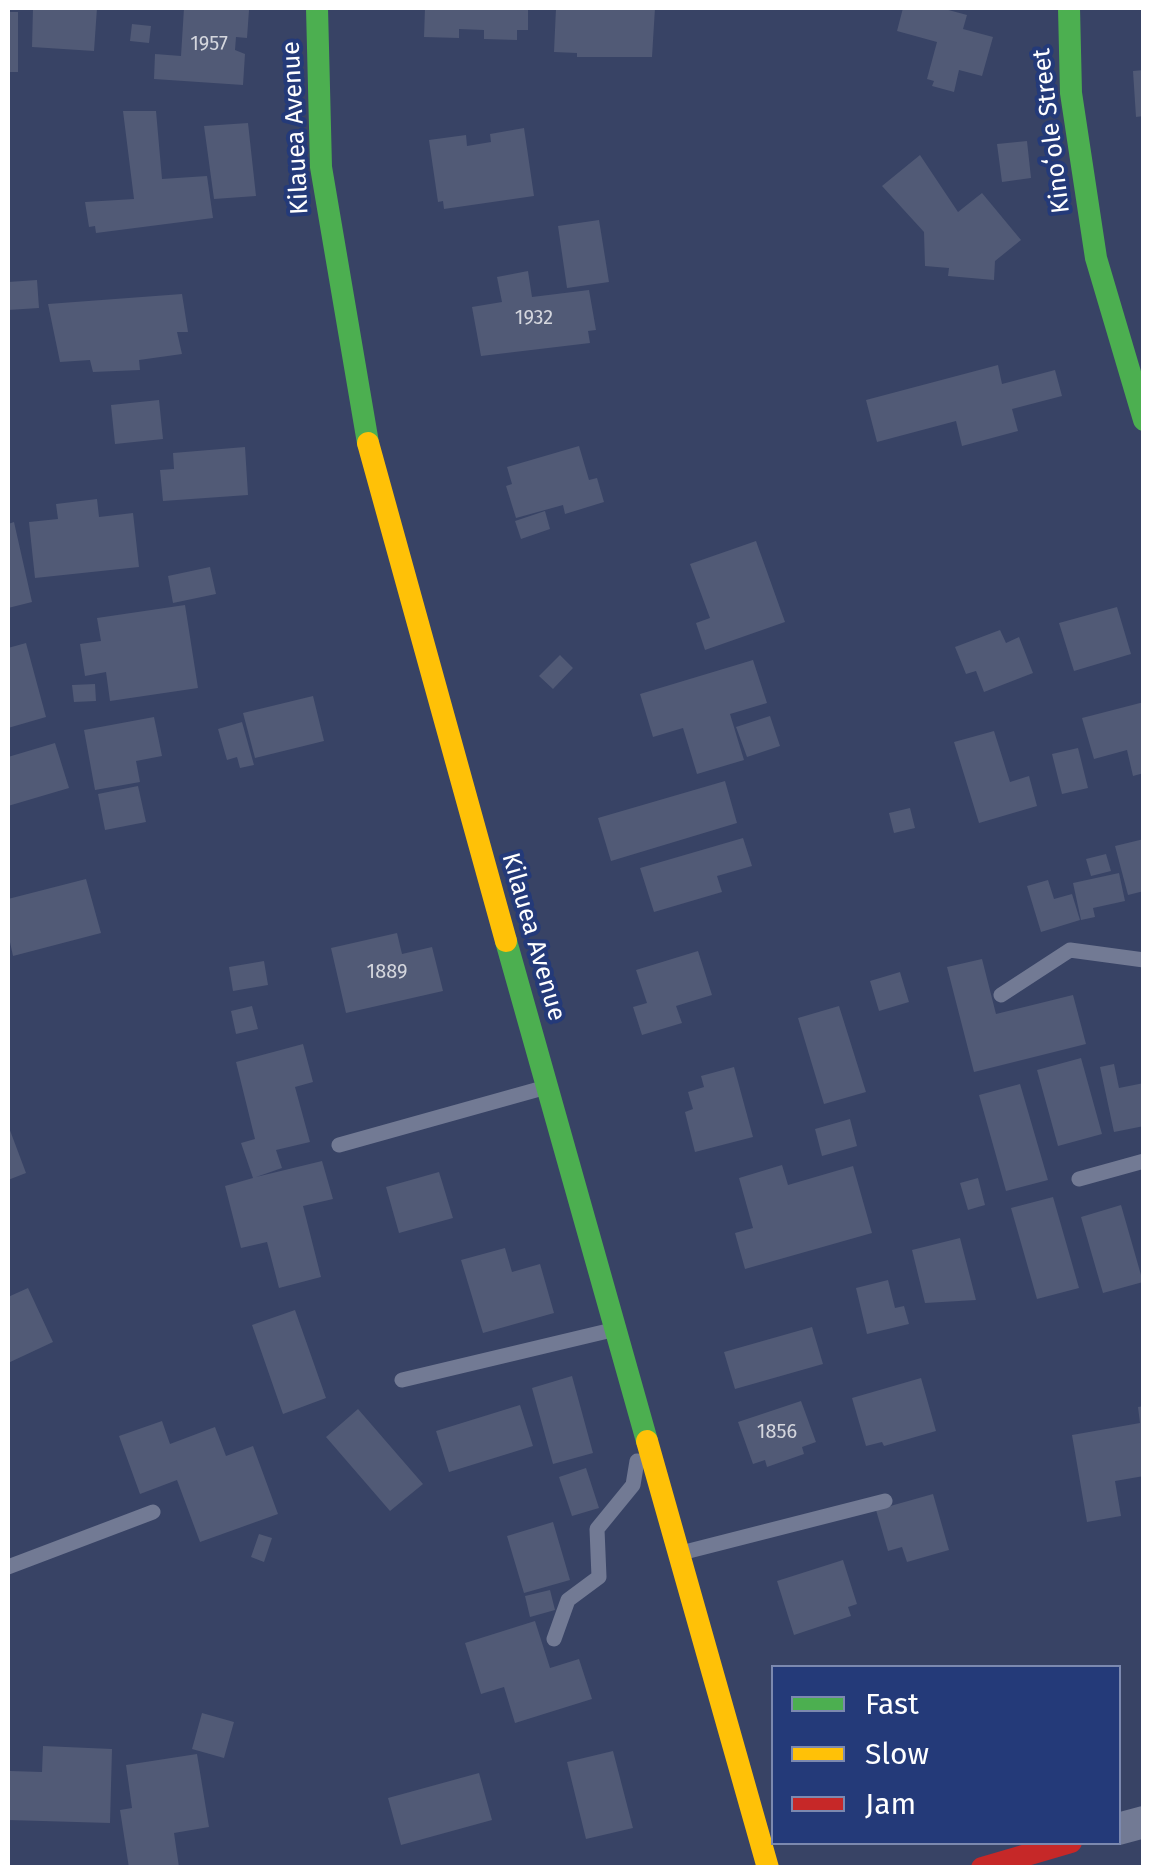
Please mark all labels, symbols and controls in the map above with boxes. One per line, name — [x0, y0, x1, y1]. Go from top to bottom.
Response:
house number: 1957 — [190, 32, 228, 56]
street label: Kilauea Avenue — [276, 40, 316, 216]
street label: Kinoʻole Street — [1027, 47, 1077, 215]
house number: 1932 — [515, 306, 553, 330]
street label: Kilauea Avenue — [495, 849, 571, 1025]
house number: 1889 — [367, 960, 407, 984]
house number: 1856 — [757, 1420, 797, 1444]
legend — [771, 1665, 1121, 1845]
text: Fast — [865, 1686, 919, 1722]
text: Slow — [865, 1736, 929, 1772]
text: Jam — [865, 1786, 916, 1822]

